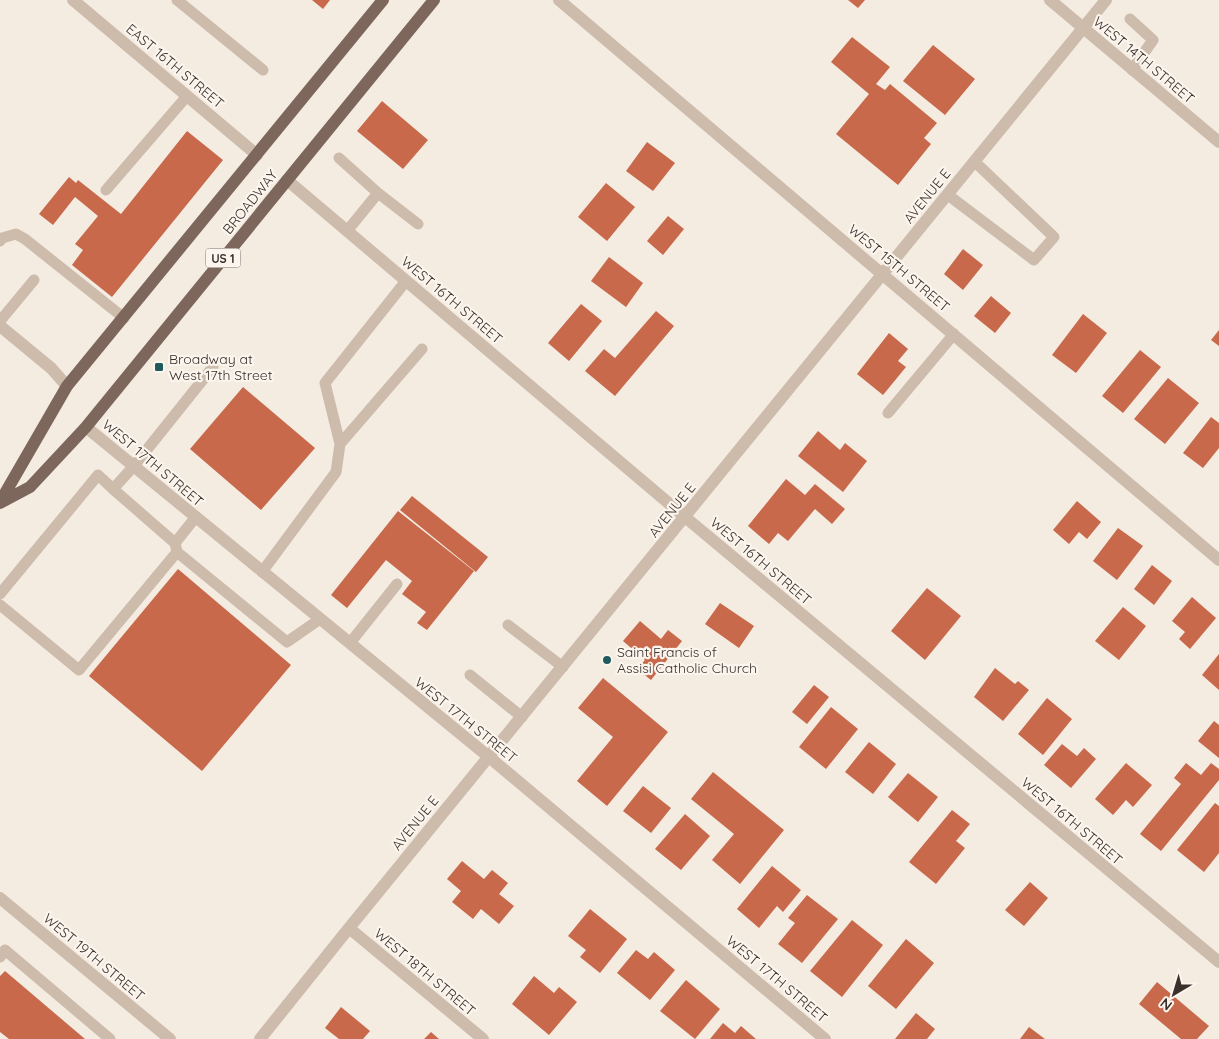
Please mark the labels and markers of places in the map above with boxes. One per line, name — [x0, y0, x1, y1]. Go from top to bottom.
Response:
place label: Broadway at West 17th Street — [169, 350, 273, 384]
marker: Broadway at West 17th Street — [153, 361, 165, 373]
place label: Saint Francis of Assisi Catholic Church — [617, 643, 757, 677]
marker: Saint Francis of Assisi Catholic Church — [601, 654, 613, 666]

